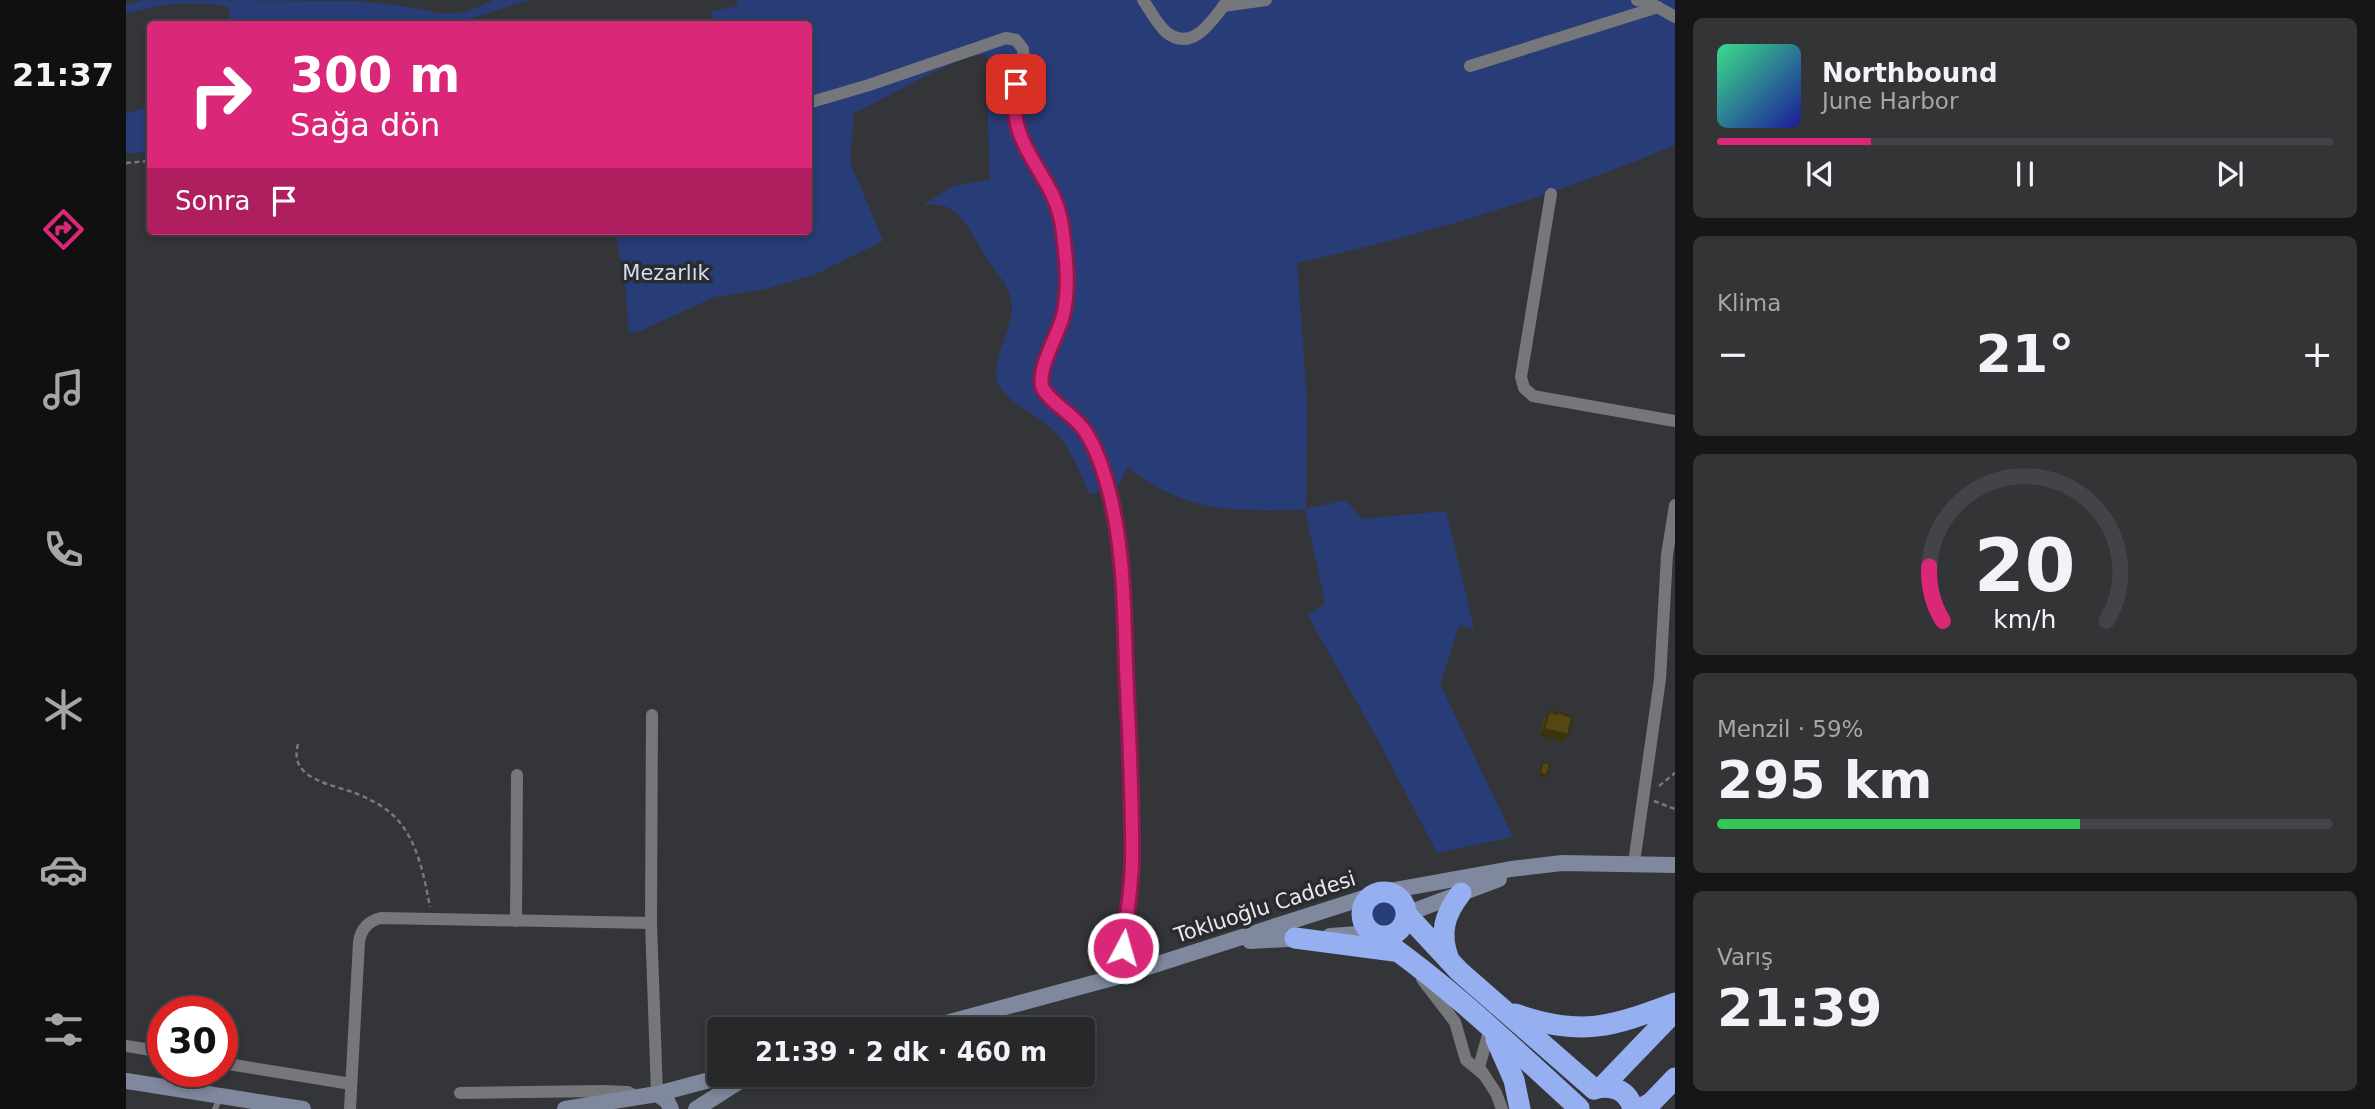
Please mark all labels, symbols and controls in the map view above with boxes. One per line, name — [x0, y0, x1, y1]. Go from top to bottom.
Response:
text: 300 m — [290, 47, 460, 104]
icon: right — [175, 49, 266, 140]
pin — [986, 54, 1046, 114]
text: 21:37 — [12, 56, 114, 94]
text: Northbound — [1822, 58, 1998, 88]
icon: arrive — [997, 65, 1035, 103]
text: June Harbor — [1822, 88, 1958, 114]
text: Sağa dön — [290, 106, 440, 144]
icon: previous — [1801, 155, 1839, 193]
icon: pause — [2006, 155, 2044, 193]
icon: next — [2211, 155, 2249, 193]
icon: arrive — [265, 182, 303, 220]
text: Sonra — [175, 186, 251, 216]
icon: directions — [39, 205, 88, 254]
park label: Mezarlık — [622, 261, 711, 285]
text: Klima — [1717, 290, 1781, 316]
text: 21° — [1976, 324, 2074, 384]
text: − — [1717, 332, 1749, 376]
text: + — [2301, 332, 2333, 376]
icon: music — [39, 365, 88, 414]
text: 20 — [1974, 523, 2076, 608]
icon: phone — [39, 525, 88, 574]
text: km/h — [1993, 604, 2057, 633]
icon: climate — [39, 685, 88, 734]
text: Menzil · 59% — [1717, 716, 1863, 742]
text: 295 km — [1717, 750, 1932, 810]
icon: car — [39, 845, 88, 894]
street label: Tokluoğlu Caddesi — [1170, 866, 1359, 948]
position arrow — [1086, 911, 1160, 985]
text: Varış — [1717, 944, 1773, 970]
text: 21:39 — [1717, 978, 1883, 1038]
speed limit sign: 30 — [147, 996, 238, 1087]
icon: filters — [39, 1005, 88, 1054]
text: 21:39 · 2 dk · 460 m — [755, 1037, 1047, 1067]

